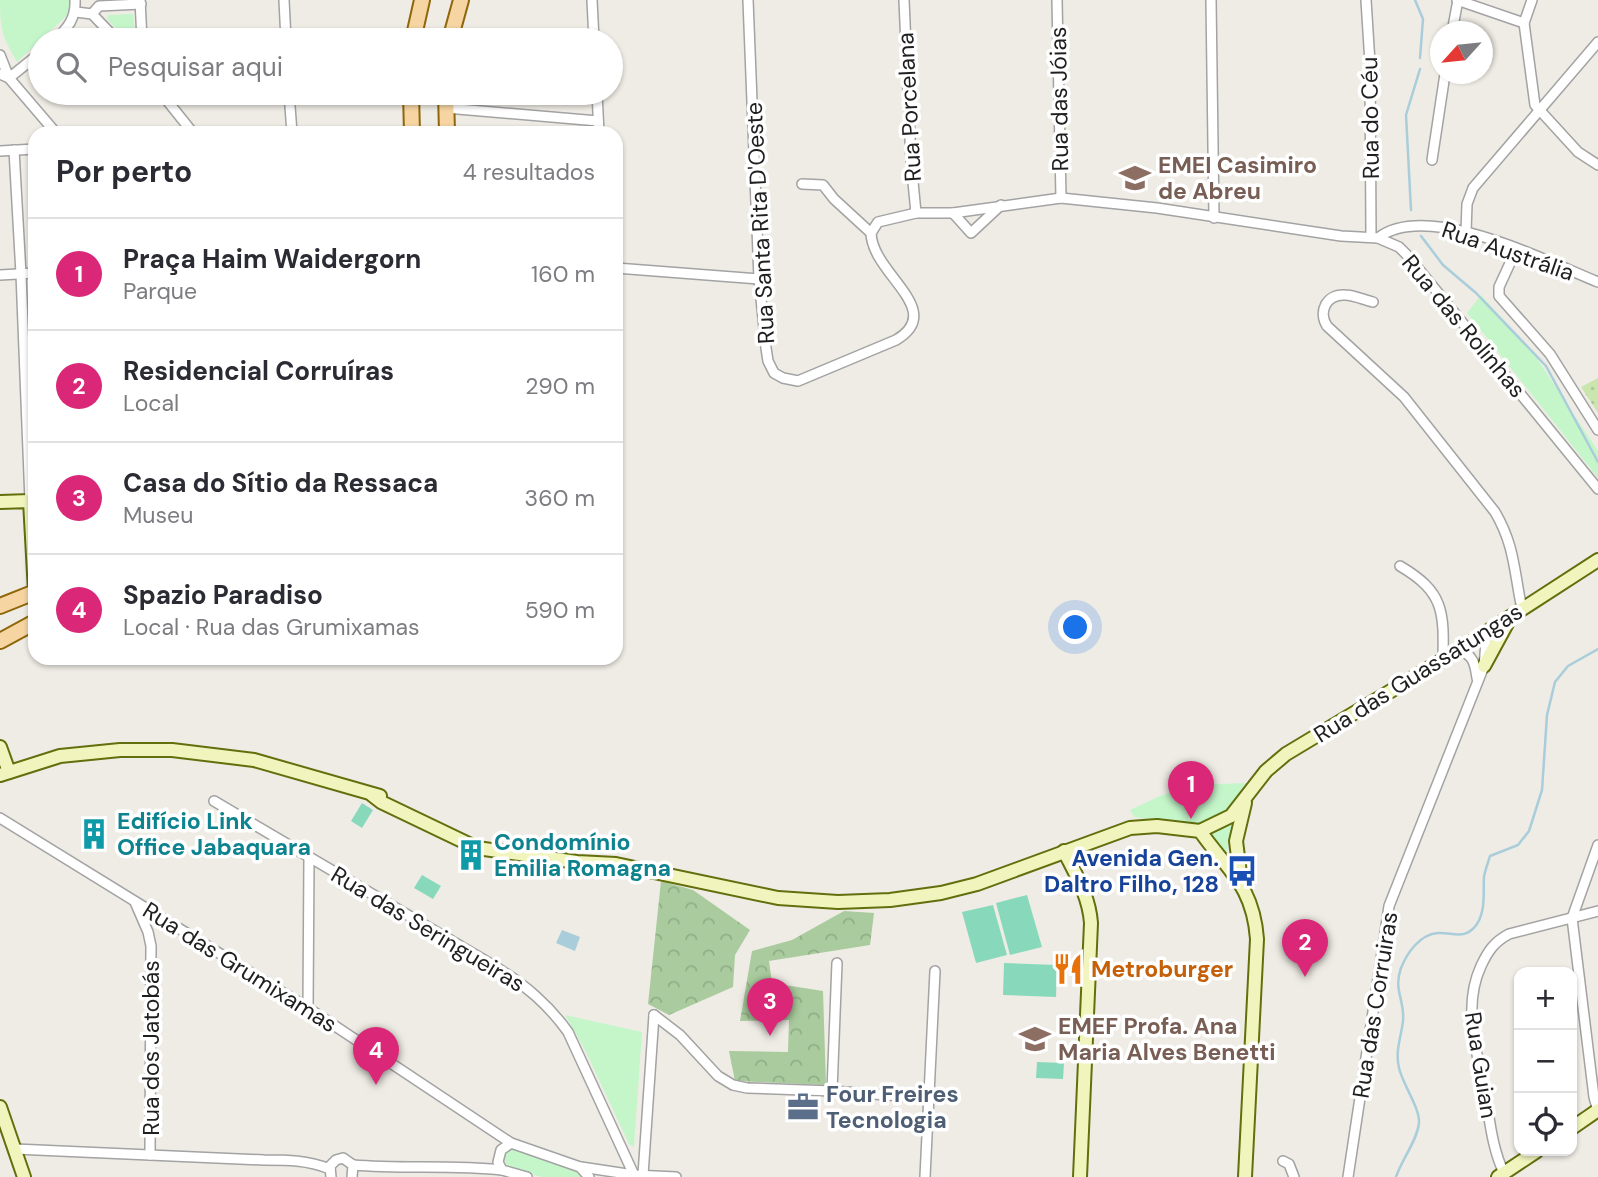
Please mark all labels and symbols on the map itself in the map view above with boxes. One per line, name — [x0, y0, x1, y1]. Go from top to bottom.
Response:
north arrow — [1430, 21, 1493, 84]
street label: Rua das Jóias — [1043, 26, 1075, 172]
street label: Rua Porcelana — [890, 32, 928, 182]
street label: Rua do Céu — [1354, 57, 1386, 179]
street label: Rua Santa Rita D'Oeste — [739, 101, 781, 345]
place label: EMEI Casimiro de Abreu — [1158, 150, 1317, 206]
school or university icon: EMEI Casimiro de Abreu — [1118, 161, 1152, 195]
street label: Rua Austrália — [1438, 214, 1578, 288]
street label: Rua das Rolinhas — [1395, 248, 1533, 404]
street label: Rua das Guassatungas — [1308, 596, 1528, 750]
your location — [1058, 610, 1092, 644]
pin: 1 — [1168, 761, 1214, 819]
place label: Edifício Link Office Jabaquara — [117, 806, 311, 862]
building icon: Edifício Link Office Jabaquara — [77, 817, 111, 851]
place label: Condomínio Emilia Romagna — [494, 827, 671, 883]
building icon: Condomínio Emilia Romagna — [454, 838, 488, 872]
place label: Avenida Gen. Daltro Filho, 128 — [1044, 843, 1219, 899]
bus stop icon: Avenida Gen. Daltro Filho, 128 — [1225, 854, 1259, 888]
street label: Rua das Seringueiras — [326, 859, 530, 999]
street label: Rua das Grumixamas — [137, 895, 343, 1039]
street label: Rua das Corruiras — [1345, 910, 1405, 1100]
pin: 2 — [1282, 919, 1328, 977]
restaurant icon: Metroburger — [1051, 952, 1085, 986]
place label: Metroburger — [1091, 954, 1233, 984]
street label: Rua dos Jatobás — [136, 960, 166, 1136]
pin: 3 — [747, 978, 793, 1036]
street label: Rua Guian — [1458, 1010, 1504, 1120]
place label: EMEF Profa. Ana Maria Alves Benetti — [1058, 1011, 1275, 1067]
school or university icon: EMEF Profa. Ana Maria Alves Benetti — [1018, 1022, 1052, 1056]
pin: 4 — [353, 1027, 399, 1085]
place label: Four Freires Tecnologia — [826, 1079, 959, 1135]
office icon: Four Freires Tecnologia — [786, 1090, 820, 1124]

